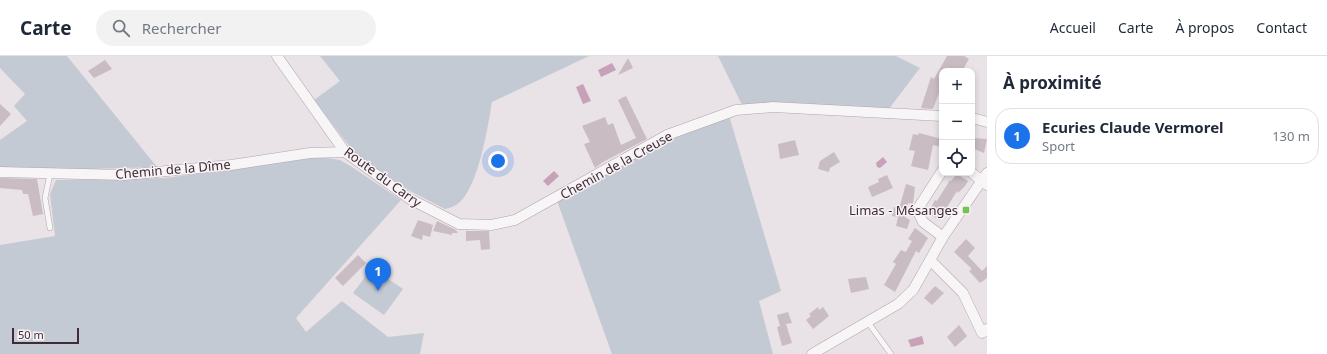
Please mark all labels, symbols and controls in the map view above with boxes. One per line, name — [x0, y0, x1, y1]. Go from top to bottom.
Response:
search box — [96, 10, 376, 46]
text: Carte — [20, 15, 72, 41]
icon: search — [110, 17, 132, 39]
text: Rechercher — [142, 18, 221, 38]
text: Accueil — [1050, 18, 1096, 37]
text: Carte — [1118, 18, 1153, 37]
text: À propos — [1175, 18, 1234, 37]
text: Contact — [1256, 18, 1307, 37]
map controls — [939, 68, 975, 176]
button: + — [939, 68, 975, 104]
text: À proximité — [1003, 71, 1102, 94]
button: − — [939, 104, 975, 140]
text: Ecuries Claude Vermorel — [1042, 117, 1224, 137]
street label: Chemin de la Creuse — [557, 127, 675, 203]
text: 1 — [1013, 127, 1021, 145]
text: 130 m — [1272, 127, 1310, 145]
text: Sport — [1042, 137, 1075, 155]
button: locate — [939, 140, 975, 176]
street label: Route du Carry — [341, 143, 426, 211]
your location — [488, 151, 508, 171]
street label: Chemin de la Dîme — [115, 155, 231, 183]
place label: Limas - Mésanges — [849, 201, 958, 219]
marker: Limas - Mésanges — [961, 205, 971, 215]
pin: 1 — [365, 258, 391, 291]
scale bar — [12, 326, 79, 345]
text: 50 m — [18, 327, 44, 342]

